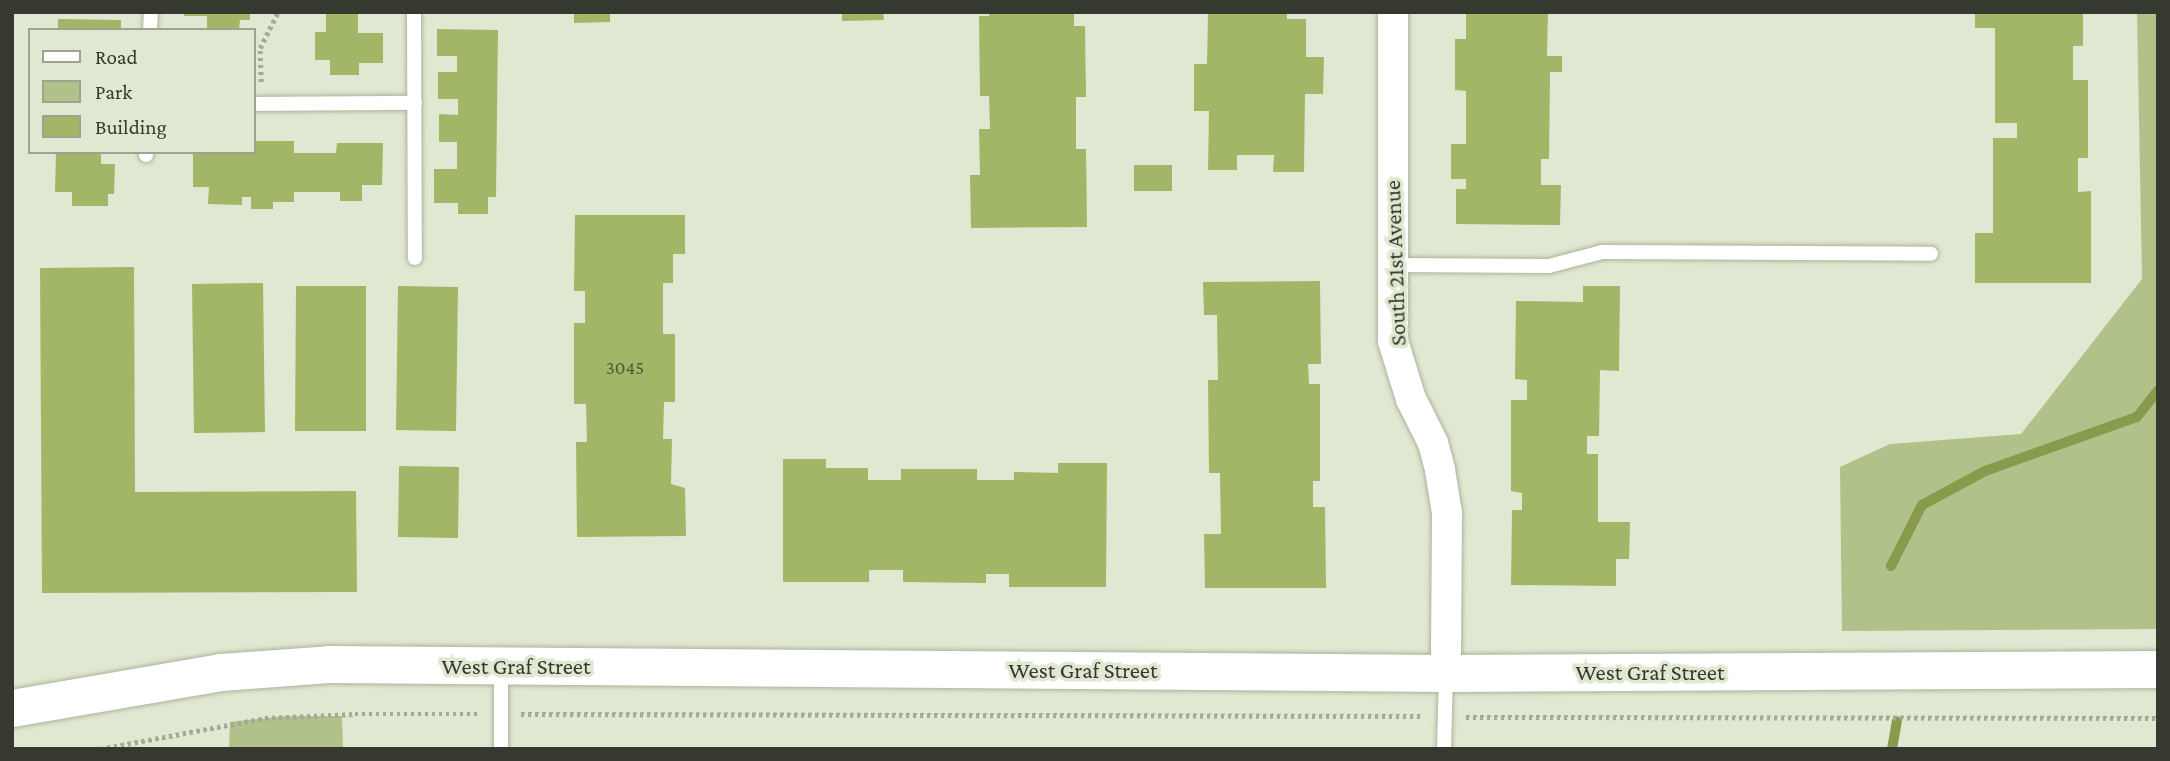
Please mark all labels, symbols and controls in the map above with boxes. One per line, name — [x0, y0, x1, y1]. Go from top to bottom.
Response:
legend — [28, 28, 256, 154]
text: Road — [95, 45, 138, 69]
text: Park — [95, 80, 132, 104]
text: Building — [95, 115, 167, 139]
street label: South 21st Avenue — [1378, 180, 1412, 346]
house number: 3045 — [606, 357, 644, 379]
street label: West Graf Street — [441, 652, 591, 680]
street label: West Graf Street — [1008, 656, 1158, 684]
street label: West Graf Street — [1575, 658, 1725, 686]

